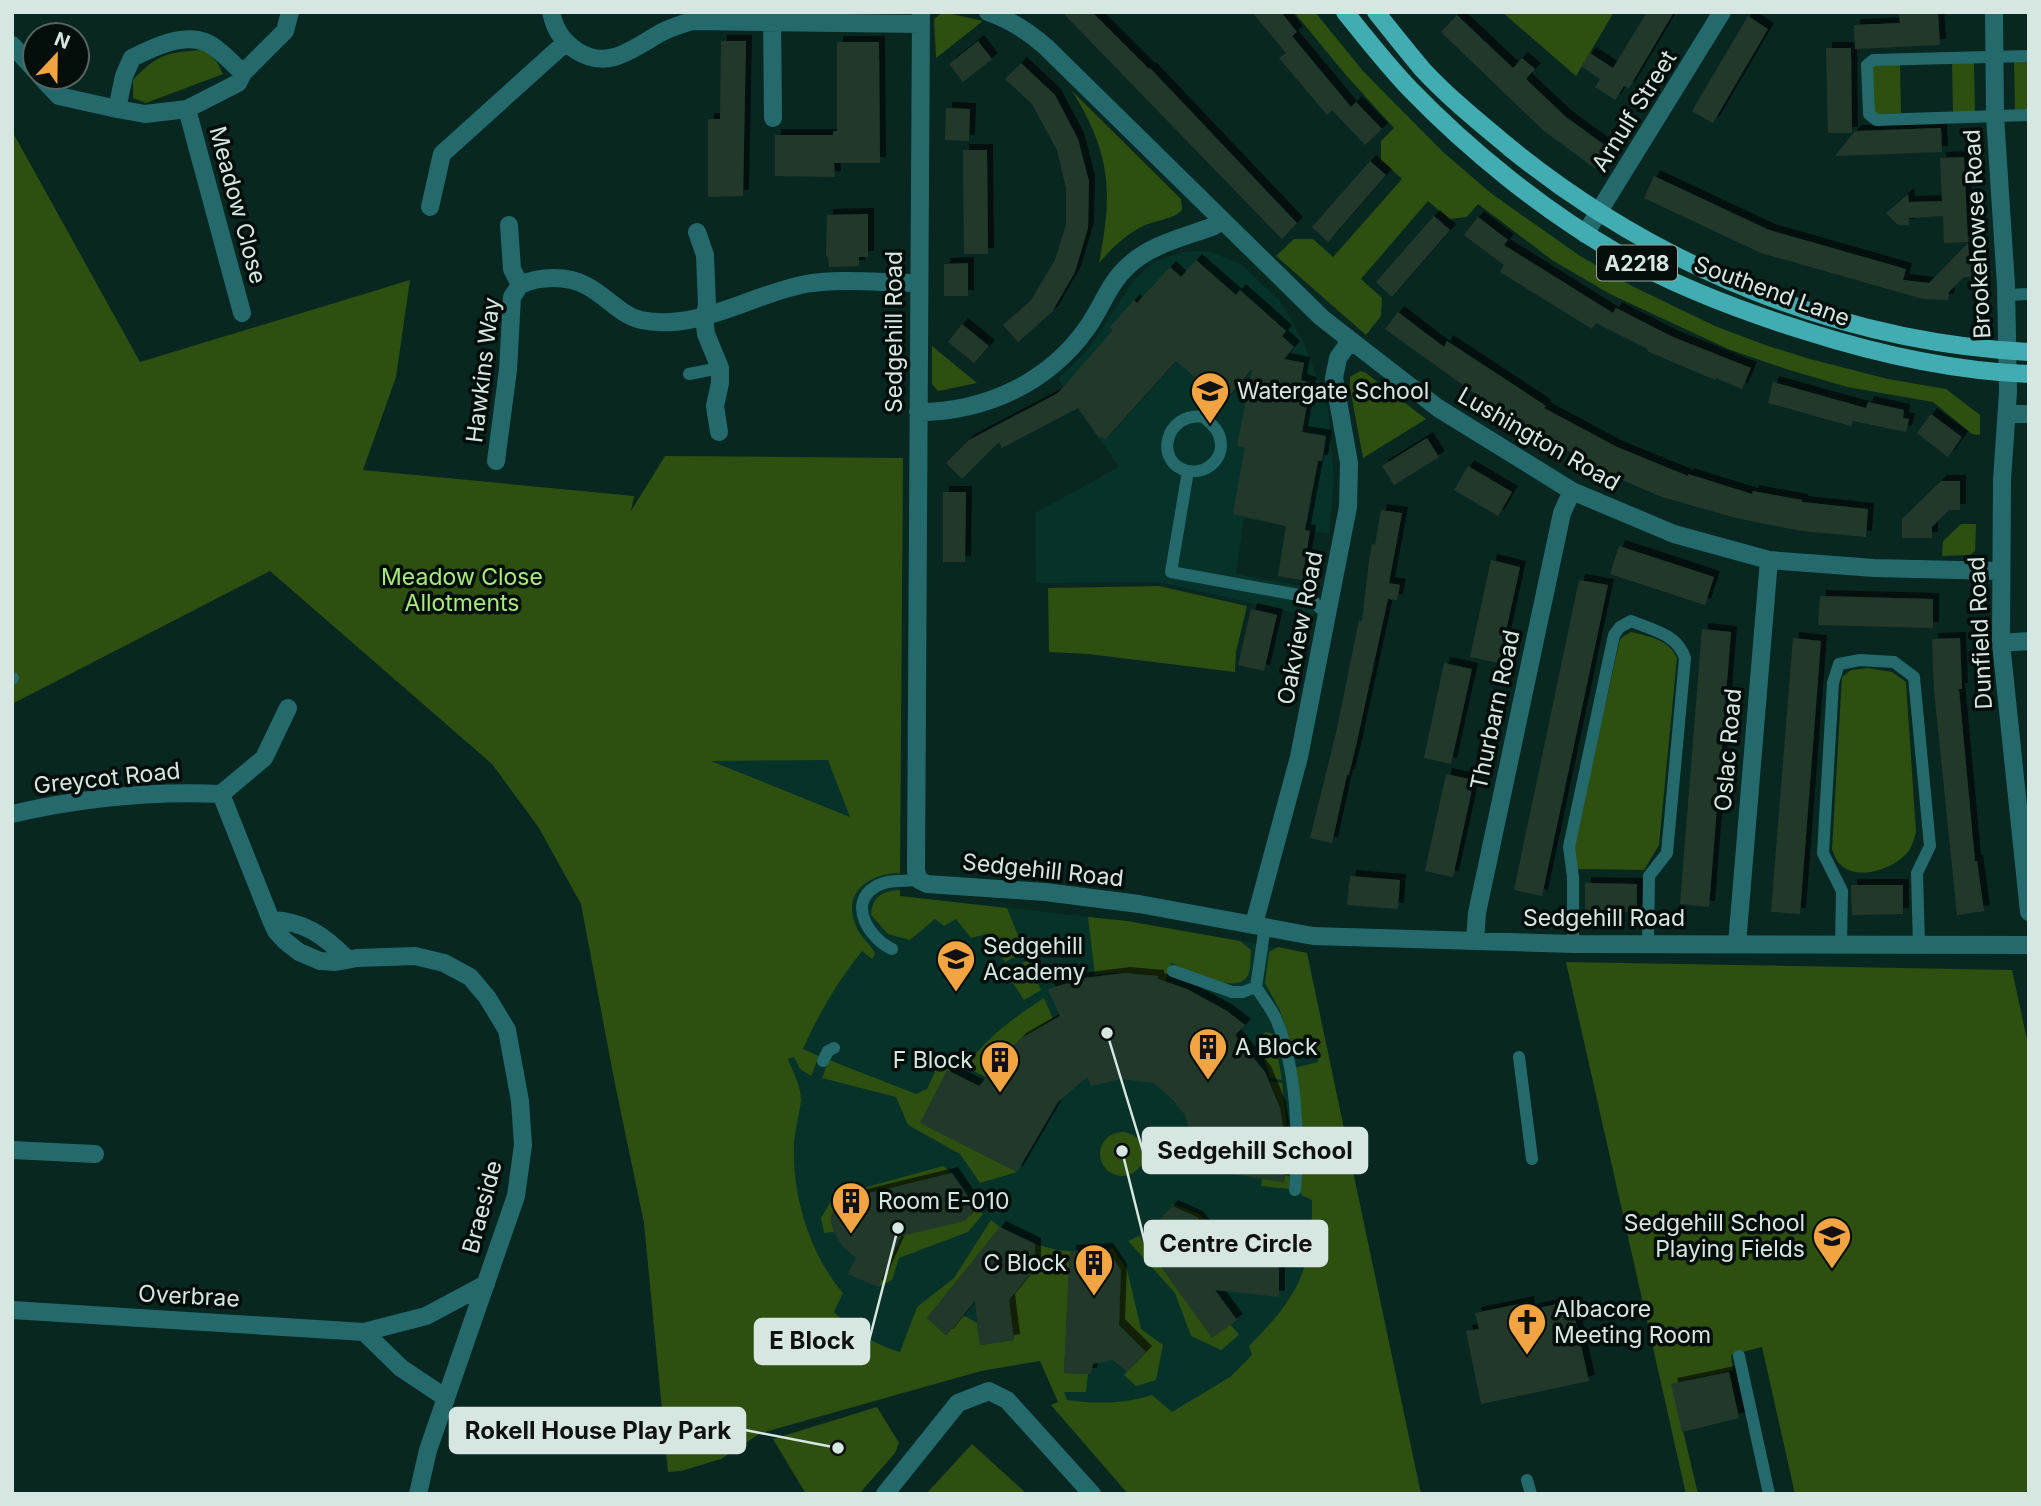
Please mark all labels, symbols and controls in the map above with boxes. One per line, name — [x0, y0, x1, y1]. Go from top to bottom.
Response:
north arrow — [21, 21, 91, 91]
text: N — [51, 27, 73, 54]
street label: Arnulf Street — [1586, 45, 1683, 177]
street label: Meadow Close — [204, 123, 272, 287]
street label: Brookehowse Road — [1958, 129, 1996, 339]
road number: A2218 — [1597, 246, 1677, 280]
street label: Southend Lane — [1690, 250, 1854, 332]
street label: Sedgehill Road — [880, 251, 908, 413]
street label: Hawkins Way — [460, 296, 506, 444]
school or university icon: Watergate School — [1189, 370, 1231, 425]
place label: Watergate School — [1237, 377, 1429, 405]
street label: Lushington Road — [1453, 381, 1625, 497]
street label: Oakview Road — [1271, 549, 1329, 707]
street label: Dunfield Road — [1962, 556, 1998, 710]
park label: Meadow Close Allotments — [381, 563, 543, 617]
street label: Thurbarn Road — [1464, 627, 1526, 793]
street label: Oslac Road — [1709, 687, 1747, 813]
street label: Greycot Road — [32, 756, 182, 800]
street label: Sedgehill Road — [961, 848, 1125, 892]
street label: Sedgehill Road — [1523, 904, 1685, 932]
place label: Sedgehill Academy — [983, 932, 1085, 986]
school or university icon: Sedgehill Academy — [935, 938, 977, 993]
building icon: A Block — [1187, 1026, 1229, 1081]
place label: A Block — [1235, 1033, 1318, 1061]
building icon: F Block — [979, 1039, 1021, 1094]
place label: F Block — [893, 1046, 973, 1074]
callout: Sedgehill School — [1143, 1128, 1367, 1173]
text: Sedgehill School — [1157, 1136, 1353, 1165]
street label: Braeside — [456, 1157, 508, 1257]
building icon: Room E-010 — [830, 1180, 872, 1235]
place label: Room E-010 — [878, 1187, 1009, 1215]
place label: Sedgehill School Playing Fields — [1624, 1209, 1805, 1263]
school or university icon: Sedgehill School Playing Fields — [1811, 1215, 1853, 1270]
callout: Centre Circle — [1145, 1221, 1327, 1266]
text: Centre Circle — [1159, 1229, 1313, 1258]
building icon: C Block — [1073, 1242, 1115, 1297]
place label: C Block — [984, 1249, 1067, 1277]
street label: Overbrae — [138, 1279, 240, 1313]
place label: Albacore Meeting Room — [1554, 1295, 1711, 1349]
church icon: Albacore Meeting Room — [1506, 1301, 1548, 1356]
callout: E Block — [755, 1319, 869, 1364]
text: E Block — [769, 1326, 855, 1355]
callout: Rokell House Play Park — [450, 1408, 745, 1453]
text: Rokell House Play Park — [465, 1416, 731, 1445]

